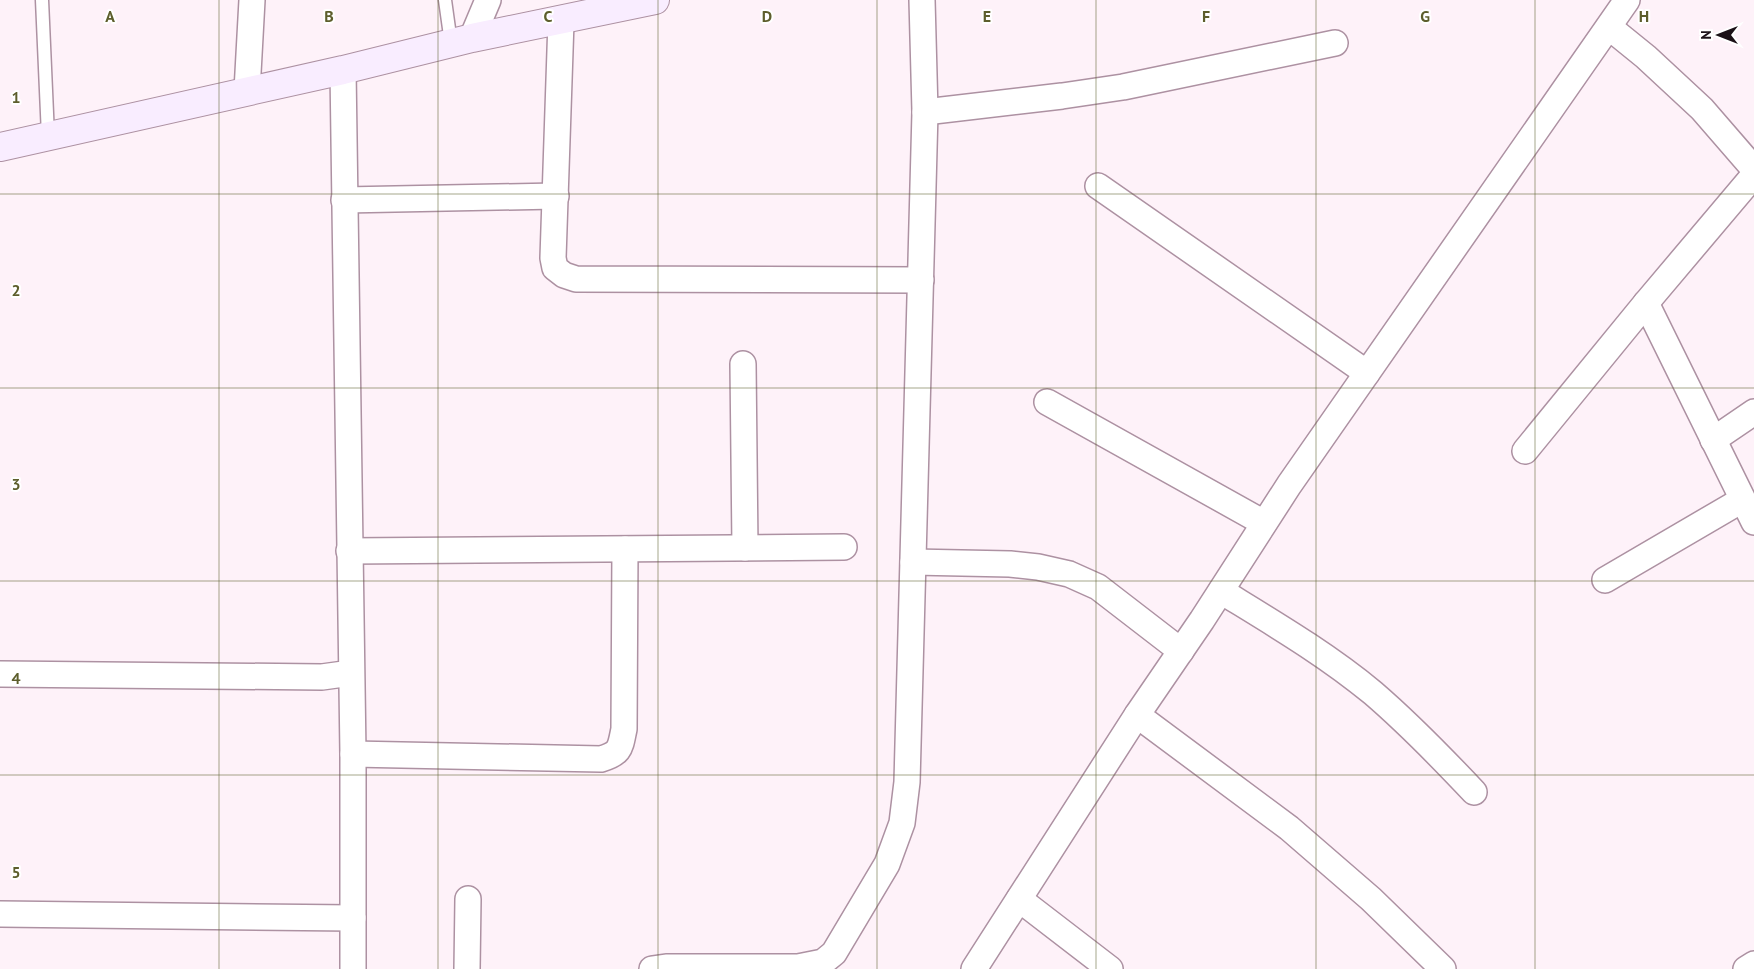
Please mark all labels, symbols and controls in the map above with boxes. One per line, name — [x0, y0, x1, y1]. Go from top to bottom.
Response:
text: A — [105, 6, 115, 26]
text: B — [324, 6, 334, 26]
text: C — [544, 6, 553, 26]
text: D — [762, 6, 772, 26]
text: E — [983, 6, 991, 26]
text: F — [1202, 6, 1210, 26]
text: G — [1420, 6, 1430, 26]
text: H — [1639, 6, 1649, 26]
north arrow — [1694, 10, 1744, 60]
text: N — [1697, 30, 1715, 40]
text: 1 — [11, 87, 21, 107]
text: 2 — [11, 280, 21, 300]
text: 3 — [11, 474, 21, 494]
text: 4 — [11, 668, 21, 688]
text: 5 — [11, 862, 21, 882]

